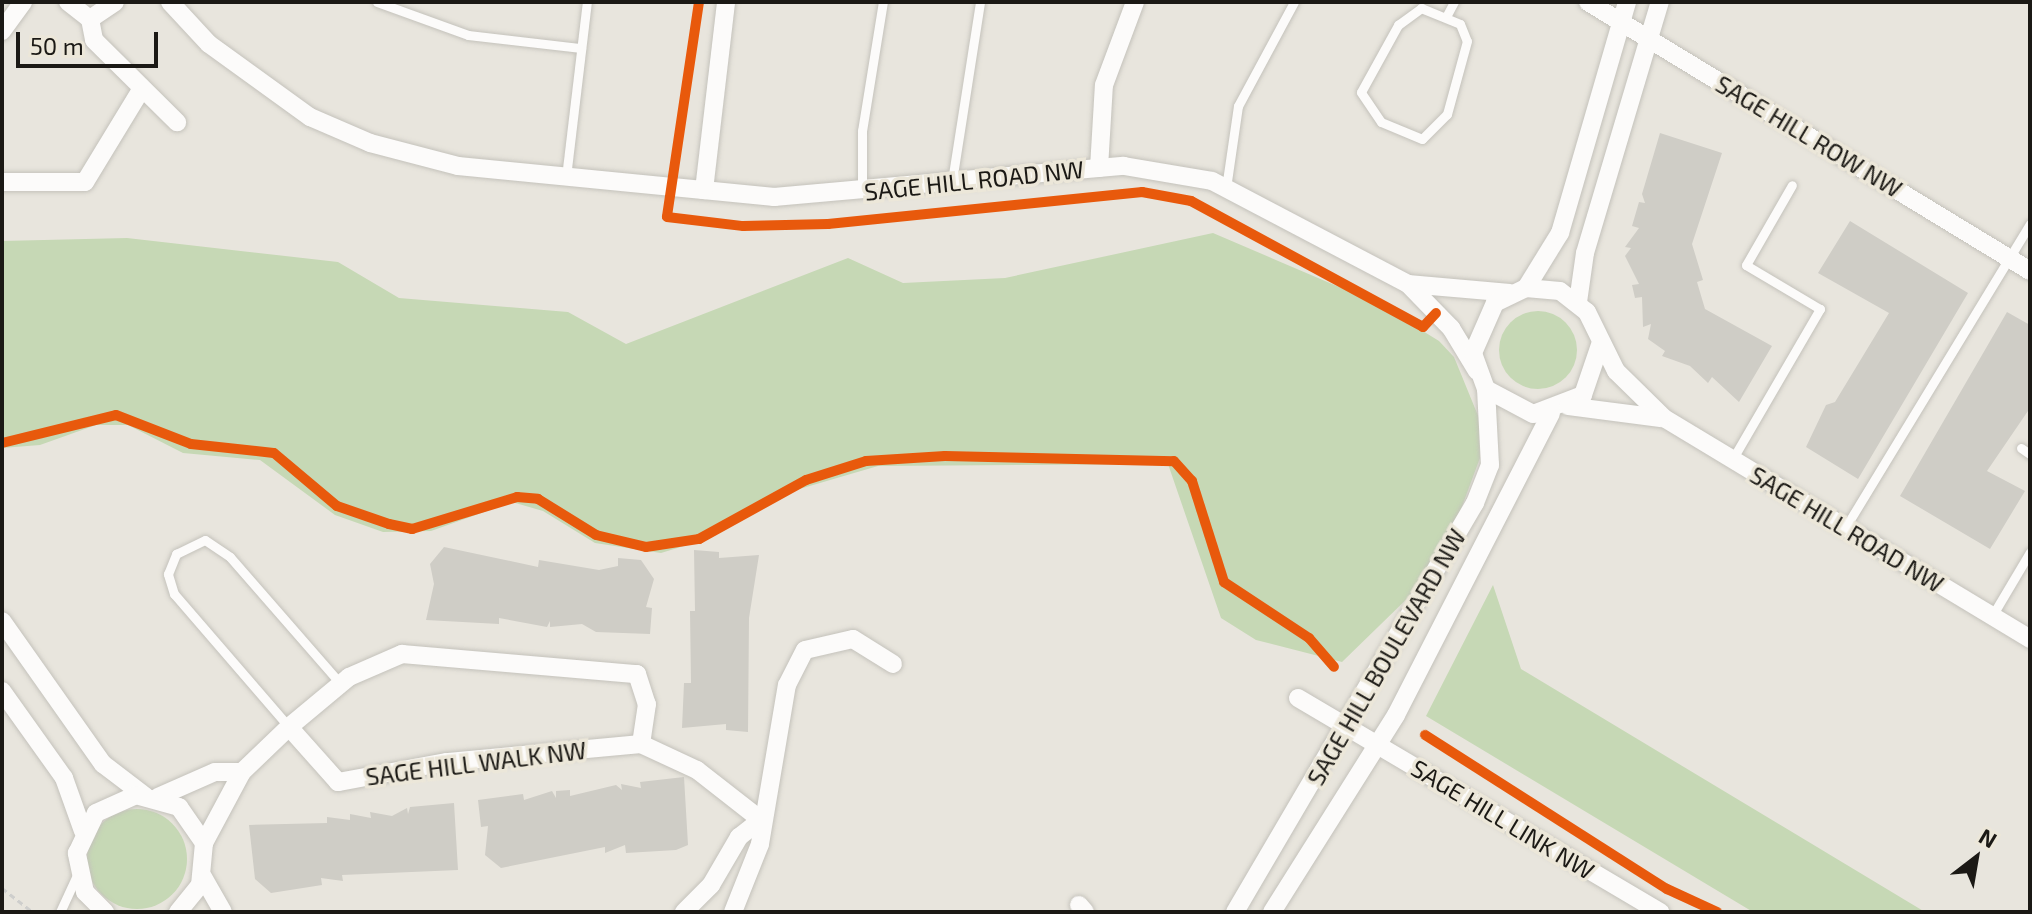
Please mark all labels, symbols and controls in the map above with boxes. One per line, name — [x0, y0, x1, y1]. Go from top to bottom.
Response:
scale bar — [20, 16, 162, 66]
text: 50 m — [30, 31, 84, 60]
street label: SAGE HILL ROW NW — [1710, 69, 1908, 203]
street label: SAGE HILL ROAD NW — [863, 154, 1085, 206]
street label: SAGE HILL ROAD NW — [1745, 460, 1949, 598]
street label: SAGE HILL BOULEVARD NW — [1301, 523, 1471, 791]
street label: SAGE HILL WALK NW — [363, 735, 589, 791]
street label: SAGE HILL LINK NW — [1406, 753, 1600, 885]
north arrow — [1936, 818, 2016, 898]
text: N — [1975, 822, 2002, 853]

